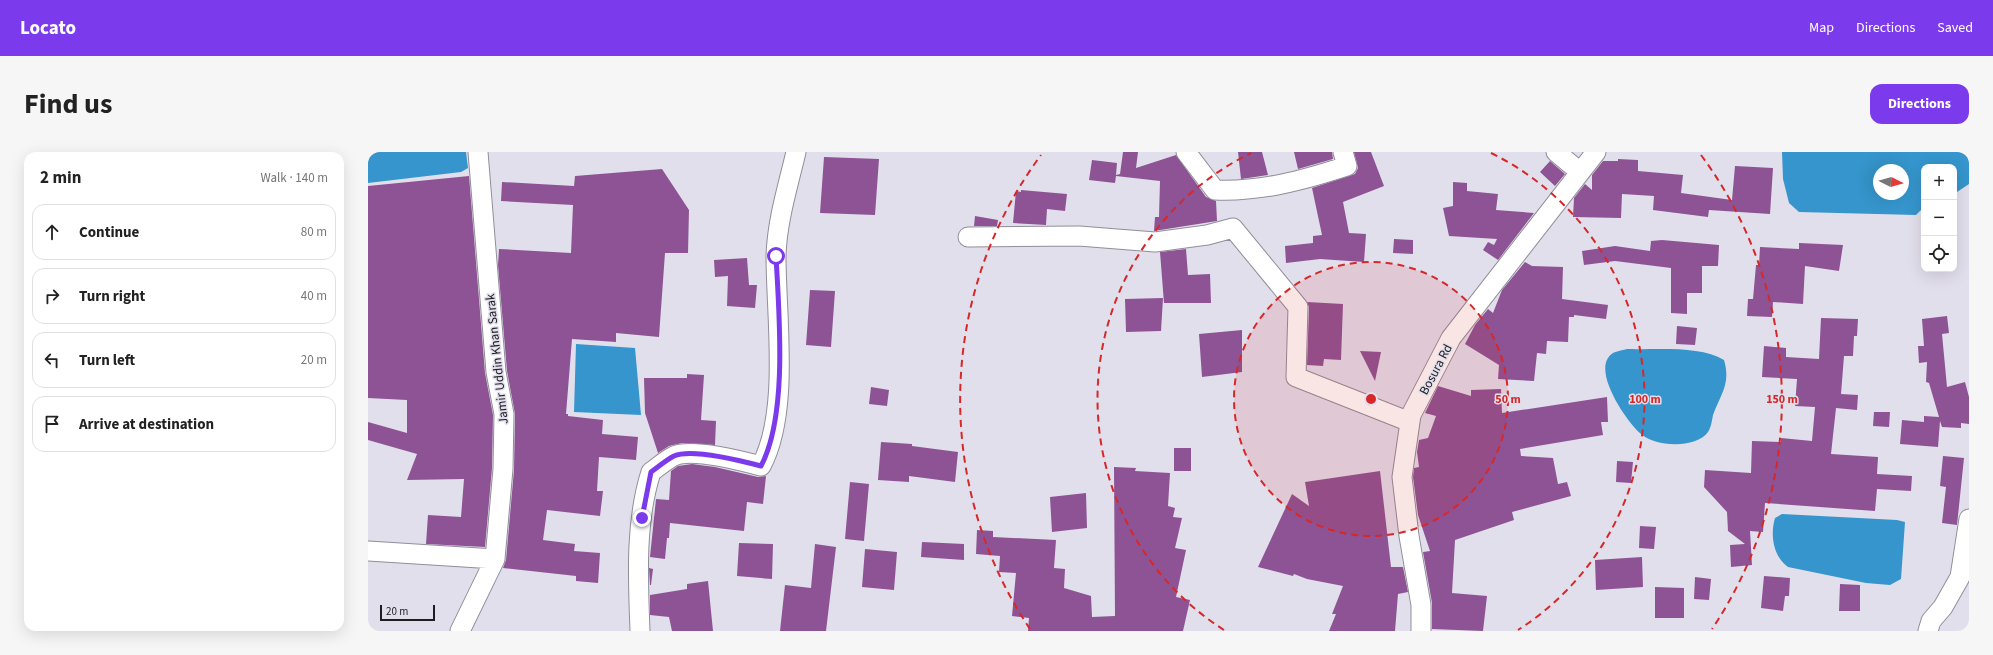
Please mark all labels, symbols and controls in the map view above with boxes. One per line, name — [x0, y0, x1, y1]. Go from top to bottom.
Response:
text: Locato — [20, 15, 76, 42]
text: Map — [1809, 18, 1834, 38]
text: Directions — [1856, 18, 1915, 38]
text: Saved — [1937, 18, 1973, 38]
text: Find us — [24, 84, 112, 124]
button: Directions — [1870, 84, 1969, 124]
north arrow — [1873, 164, 1909, 200]
map controls — [1921, 164, 1957, 272]
button: + — [1921, 164, 1957, 200]
text: 2 min — [40, 166, 81, 190]
text: Walk · 140 m — [260, 169, 328, 187]
button: − — [1921, 200, 1957, 236]
icon: ahead — [41, 221, 63, 243]
text: Continue — [79, 222, 139, 243]
text: 80 m — [301, 223, 327, 241]
button: locate — [1921, 236, 1957, 272]
route start — [767, 247, 785, 265]
icon: right — [41, 285, 63, 307]
text: Turn right — [79, 286, 145, 307]
text: 40 m — [301, 287, 327, 305]
street label: Jamir Uddin Khan Sarak — [481, 292, 513, 425]
street label: Bosura Rd — [1415, 341, 1457, 398]
icon: left — [41, 349, 63, 371]
text: Turn left — [79, 350, 135, 371]
text: 20 m — [301, 351, 327, 369]
text: 50 m — [1495, 391, 1521, 408]
text: 100 m — [1629, 391, 1661, 408]
text: 150 m — [1766, 391, 1798, 408]
centre of rings — [1364, 392, 1378, 406]
icon: arrive — [41, 413, 63, 435]
text: Arrive at destination — [79, 414, 214, 435]
route end — [633, 509, 651, 527]
scale bar — [380, 603, 435, 622]
text: 20 m — [386, 604, 408, 619]

